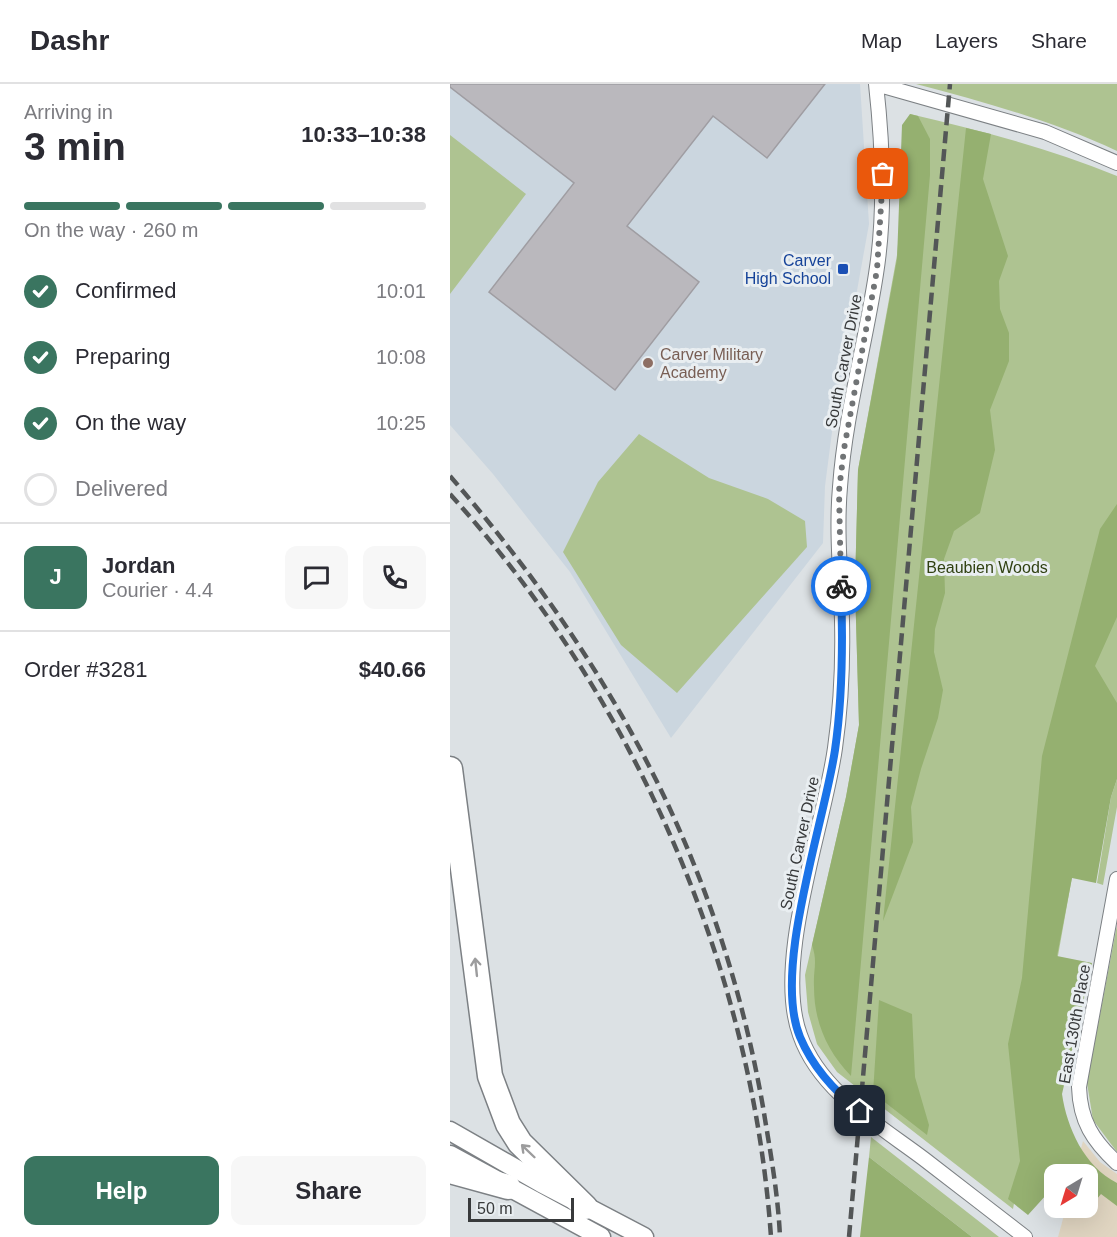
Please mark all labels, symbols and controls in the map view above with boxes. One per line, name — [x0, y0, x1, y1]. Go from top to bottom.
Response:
text: Dashr — [30, 25, 109, 56]
text: Map — [861, 29, 902, 52]
text: Layers — [935, 29, 998, 52]
text: Share — [1031, 29, 1087, 52]
text: Arriving in — [24, 101, 113, 123]
text: 10:33–10:38 — [301, 122, 426, 147]
text: 3 min — [24, 125, 126, 168]
pin — [857, 148, 908, 199]
icon: bag — [866, 157, 899, 190]
text: On the way · 260 m — [24, 219, 199, 241]
place label: Carver High School — [745, 252, 832, 287]
marker: Carver High School — [836, 262, 850, 276]
icon: check — [24, 275, 57, 308]
text: Confirmed — [75, 278, 176, 303]
text: 10:01 — [376, 280, 426, 302]
street label: South Carver Drive — [822, 293, 865, 429]
icon: check — [24, 341, 57, 374]
text: Preparing — [75, 344, 170, 369]
text: 10:08 — [376, 346, 426, 368]
place label: Carver Military Academy — [660, 346, 763, 381]
marker: Carver Military Academy — [641, 356, 655, 370]
icon: check — [24, 407, 57, 440]
text: On the way — [75, 410, 186, 435]
text: 10:25 — [376, 412, 426, 434]
text: Delivered — [75, 476, 168, 501]
button: chat — [285, 546, 348, 609]
button: phone — [363, 546, 426, 609]
text: Jordan — [102, 553, 175, 578]
courier — [811, 556, 871, 616]
park label: Beaubien Woods — [926, 559, 1048, 576]
text: J — [49, 564, 62, 589]
icon: bike — [825, 570, 858, 603]
text: Courier · 4.4 — [102, 579, 213, 601]
text: Order #3281 — [24, 657, 148, 682]
text: $40.66 — [359, 657, 426, 682]
street label: South Carver Drive — [777, 775, 822, 911]
one-way arrow — [470, 958, 481, 978]
street label: East 130th Place — [1056, 963, 1093, 1085]
pin — [834, 1085, 885, 1136]
icon: home — [843, 1094, 876, 1127]
one-way arrow — [521, 1144, 536, 1158]
button: Help — [24, 1156, 219, 1225]
button: Share — [231, 1156, 426, 1225]
north arrow — [1044, 1164, 1098, 1218]
map controls — [1044, 1164, 1098, 1218]
scale bar — [468, 1195, 574, 1222]
text: 50 m — [477, 1200, 513, 1217]

